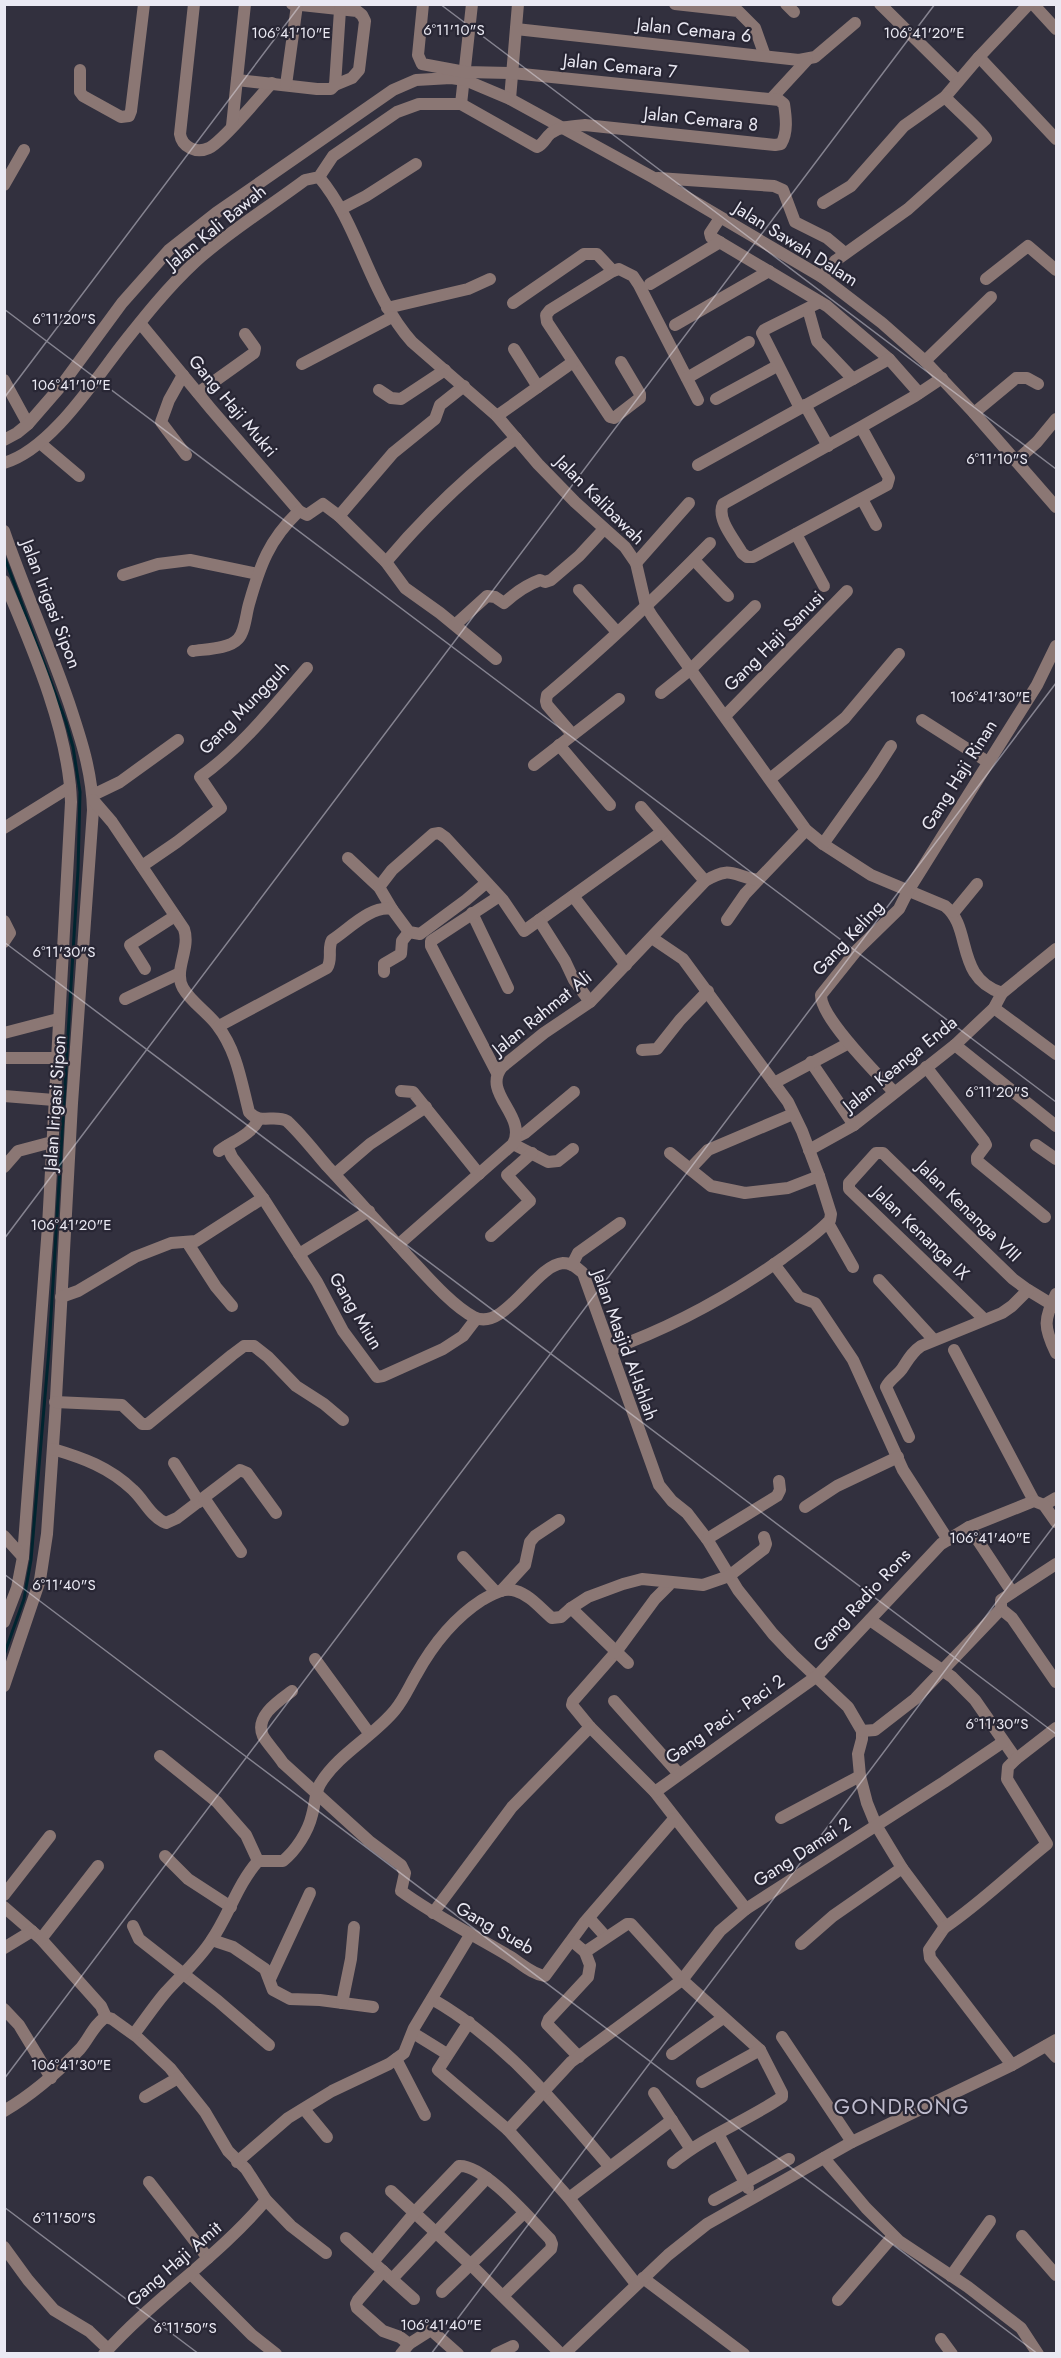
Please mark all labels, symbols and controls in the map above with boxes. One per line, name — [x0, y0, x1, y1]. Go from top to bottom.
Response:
street label: Jalan Cemara 6 — [633, 11, 753, 49]
text: 6°11'10"S — [423, 19, 485, 41]
text: 106°41'10"E — [251, 22, 331, 44]
text: 106°41'20"E — [883, 22, 965, 44]
street label: Jalan Cemara 7 — [560, 47, 679, 85]
street label: Jalan Cemara 8 — [640, 100, 760, 138]
street label: Jalan Kali Bawah — [159, 178, 272, 277]
street label: Jalan Sawah Dalam — [727, 194, 863, 293]
text: 6°11'20"S — [32, 308, 96, 330]
street label: Gang Haji Mukri — [182, 349, 284, 463]
text: 106°41'10"E — [31, 374, 111, 396]
street label: Jalan Kalibawah — [548, 448, 651, 551]
text: 6°11'10"S — [966, 448, 1028, 470]
street label: Jalan Irigasi Sipon — [14, 534, 88, 672]
street label: Gang Haji Sanusi — [718, 585, 830, 697]
street label: Gang Mungguh — [193, 656, 295, 760]
text: 106°41'30"E — [950, 686, 1030, 708]
street label: Gang Haji Rinan — [915, 715, 1003, 835]
street label: Gang Keling — [806, 894, 890, 982]
text: 6°11'30"S — [33, 941, 95, 963]
street label: Jalan Rahmat Ali — [485, 965, 598, 1063]
street label: Jalan Keanga Enda — [836, 1010, 963, 1119]
street label: Jalan Irigasi Sipon — [37, 1034, 73, 1174]
text: 6°11'20"S — [965, 1081, 1029, 1103]
street label: Jalan Kenanga VIII — [909, 1153, 1027, 1268]
street label: Jalan Kenanga IX — [865, 1179, 975, 1286]
text: 106°41'20"E — [30, 1214, 112, 1236]
street label: Jalan Masjid Al-Ishlah — [585, 1264, 664, 1424]
street label: Gang Miun — [323, 1267, 389, 1355]
text: 106°41'40"E — [949, 1527, 1031, 1549]
street label: Gang Radio Rons — [807, 1542, 917, 1658]
text: 6°11'40"S — [32, 1574, 96, 1596]
street label: Gang Paci - Paci 2 — [660, 1668, 790, 1770]
text: 6°11'30"S — [966, 1713, 1028, 1735]
street label: Gang Damai 2 — [748, 1811, 856, 1893]
street label: Gang Sueb — [451, 1895, 539, 1961]
text: 106°41'30"E — [31, 2054, 111, 2076]
district label: GONDRONG — [834, 2092, 970, 2122]
text: 6°11'50"S — [32, 2207, 96, 2229]
street label: Gang Haji Amit — [121, 2215, 228, 2313]
text: 106°41'40"E — [400, 2314, 482, 2336]
text: 6°11'50"S — [153, 2317, 217, 2339]

